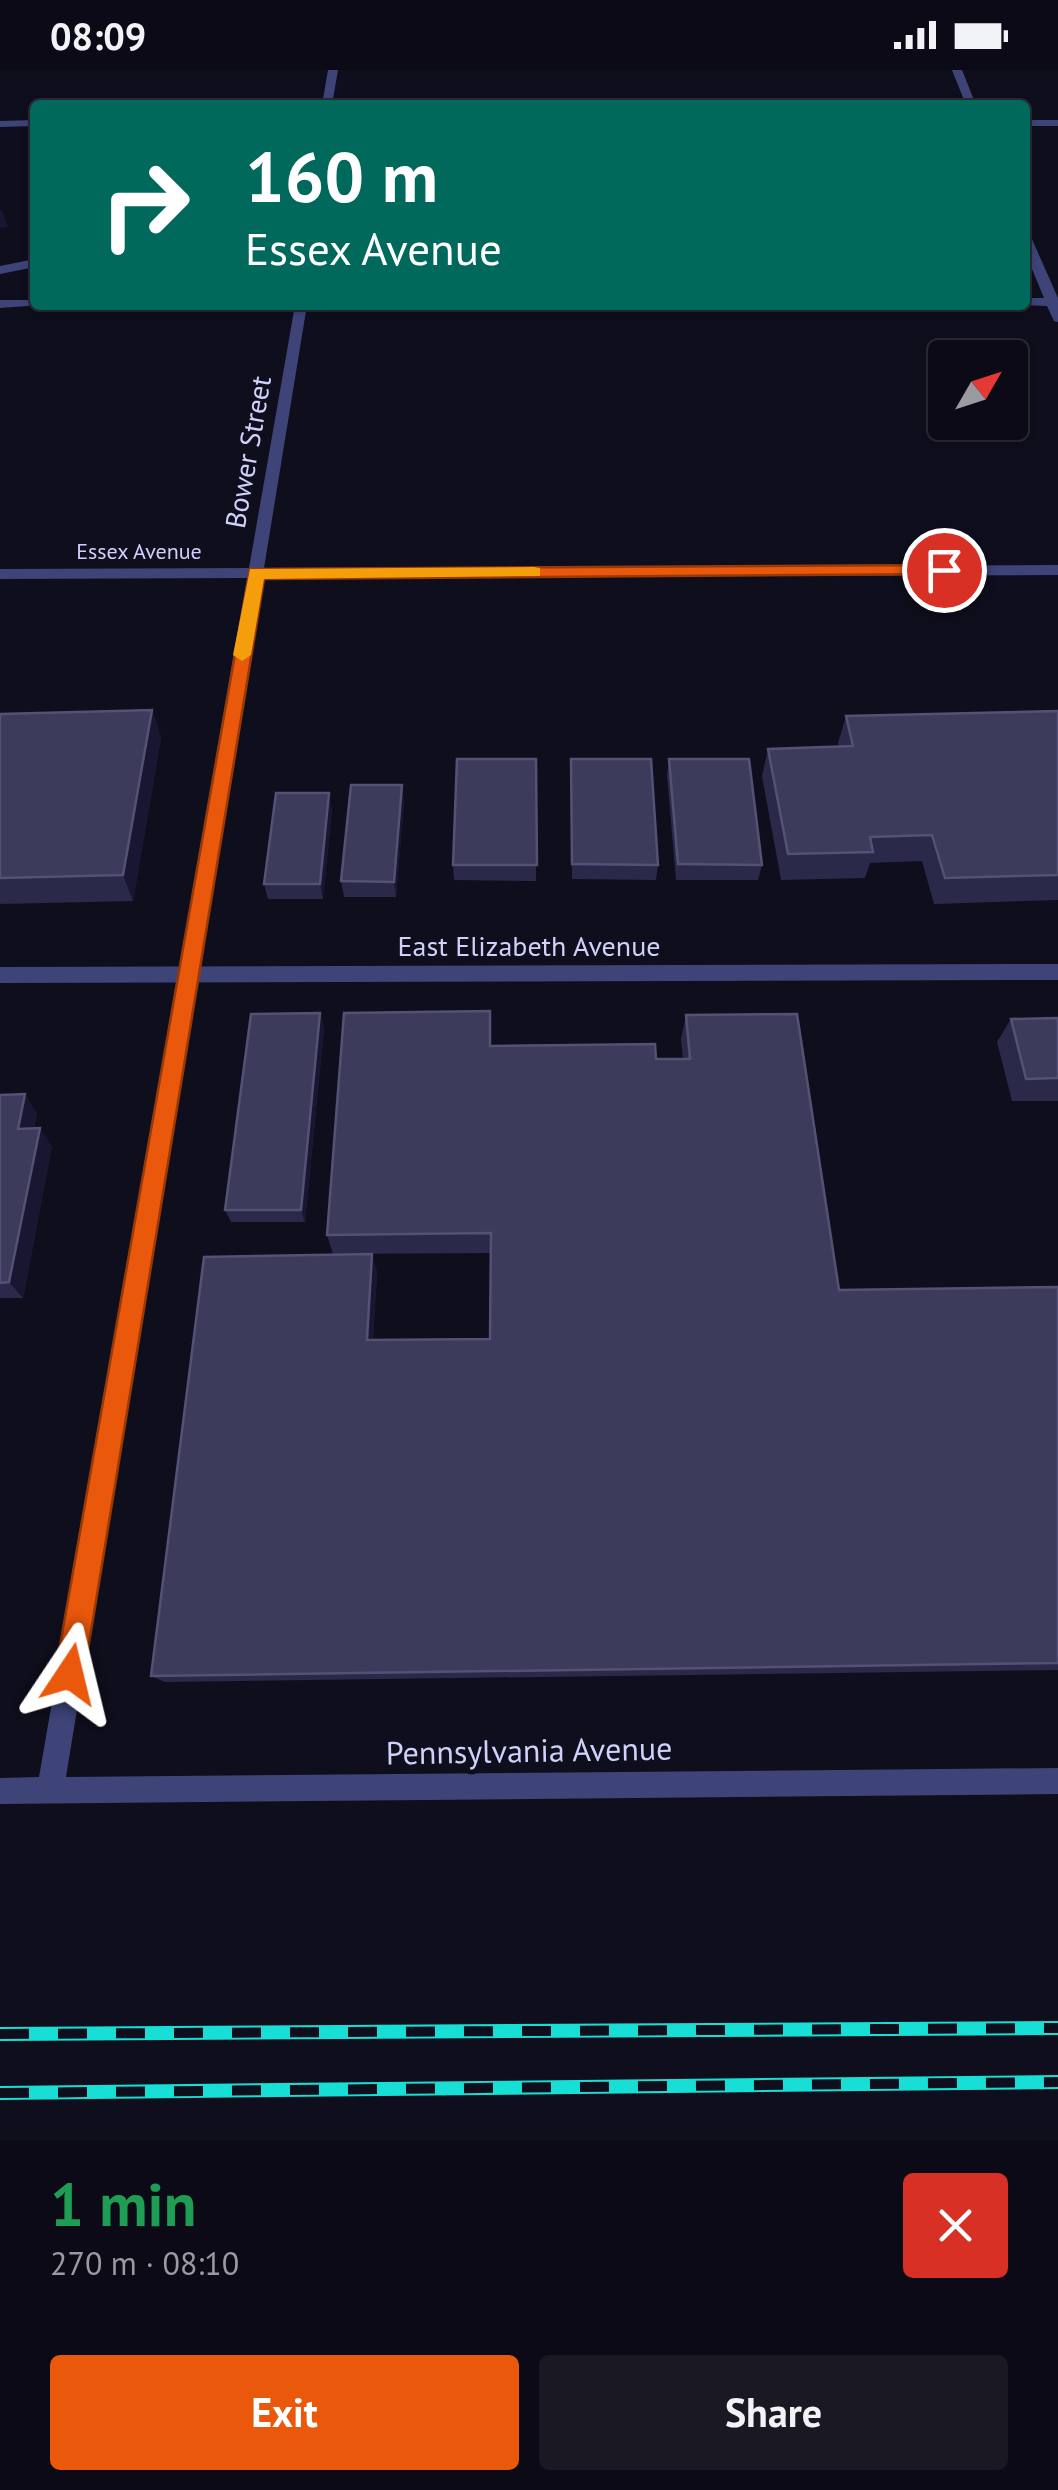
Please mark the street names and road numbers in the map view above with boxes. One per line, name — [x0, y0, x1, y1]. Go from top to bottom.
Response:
street label: Bower Street — [216, 372, 279, 531]
street label: Essex Avenue — [76, 537, 202, 565]
street label: East Elizabeth Avenue — [398, 927, 660, 964]
street label: Pennsylvania Avenue — [385, 1727, 673, 1773]

